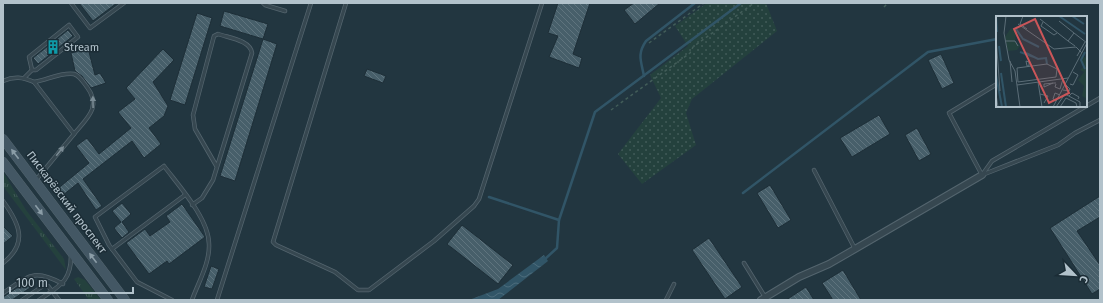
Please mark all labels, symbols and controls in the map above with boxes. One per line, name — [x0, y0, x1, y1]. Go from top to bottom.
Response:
inset map — [996, 16, 1087, 107]
building icon: Stream — [45, 39, 61, 55]
place label: Stream — [64, 41, 99, 54]
one-way arrow — [90, 95, 96, 108]
one-way arrow — [56, 146, 65, 156]
one-way arrow — [11, 149, 19, 160]
street label: Пискарёвский проспект — [24, 149, 109, 256]
one-way arrow — [35, 205, 43, 216]
one-way arrow — [89, 252, 98, 263]
north arrow — [1055, 255, 1095, 295]
scale bar — [10, 269, 133, 295]
text: С — [1076, 273, 1091, 285]
text: 100 m — [16, 276, 48, 290]

